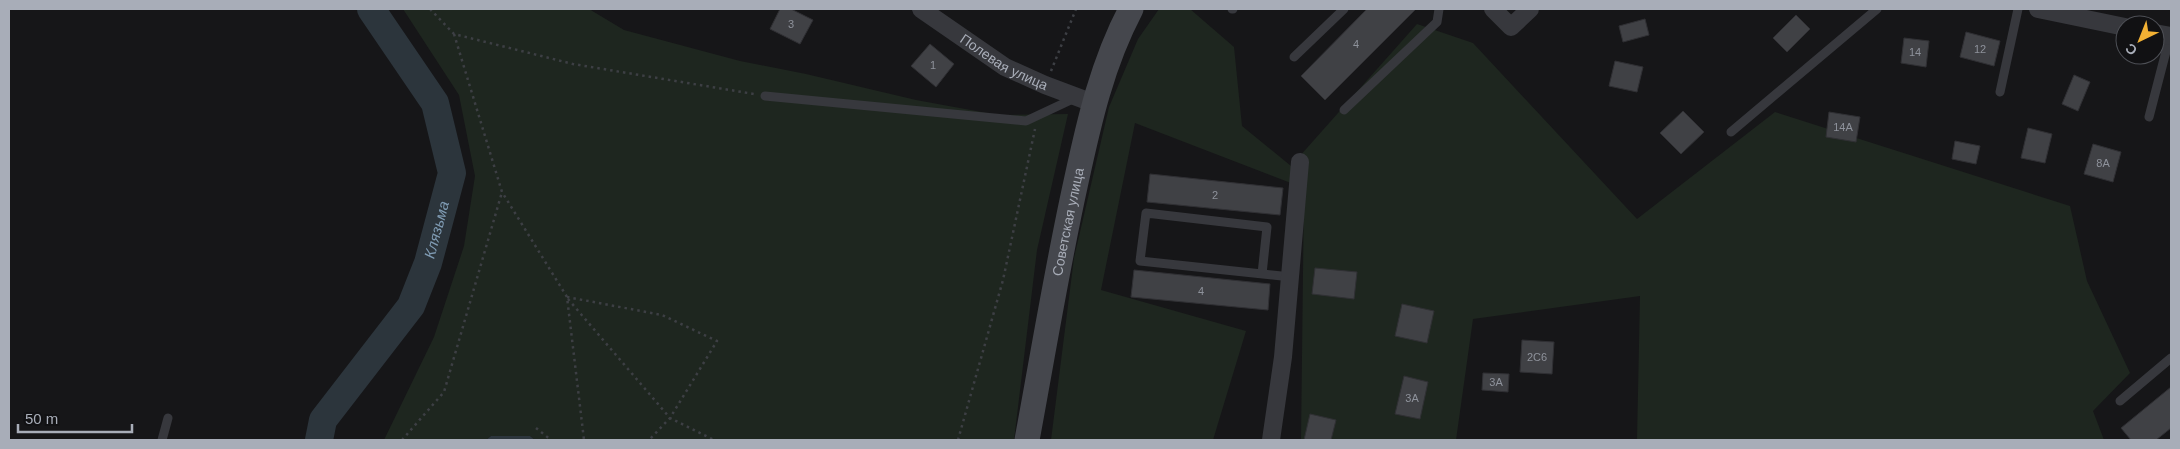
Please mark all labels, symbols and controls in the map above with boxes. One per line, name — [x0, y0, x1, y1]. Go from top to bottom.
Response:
north arrow — [2115, 15, 2165, 65]
house number: 3 — [788, 18, 794, 30]
street label: Полевая улица — [957, 31, 1051, 93]
house number: 4 — [1353, 38, 1359, 50]
text: С — [2122, 40, 2140, 59]
house number: 12 — [1974, 43, 1986, 55]
house number: 14 — [1909, 46, 1921, 58]
house number: 1 — [930, 59, 936, 71]
house number: 14А — [1833, 121, 1853, 133]
house number: 8А — [2096, 157, 2110, 169]
street label: Советская улица — [1049, 166, 1087, 277]
house number: 2 — [1212, 189, 1218, 201]
water label: Клязьма — [421, 199, 452, 260]
house number: 4 — [1198, 285, 1204, 297]
house number: 2С6 — [1527, 351, 1547, 363]
house number: 3А — [1489, 376, 1503, 388]
house number: 3А — [1405, 392, 1419, 404]
scale bar — [18, 402, 131, 434]
text: 50 m — [25, 410, 58, 427]

